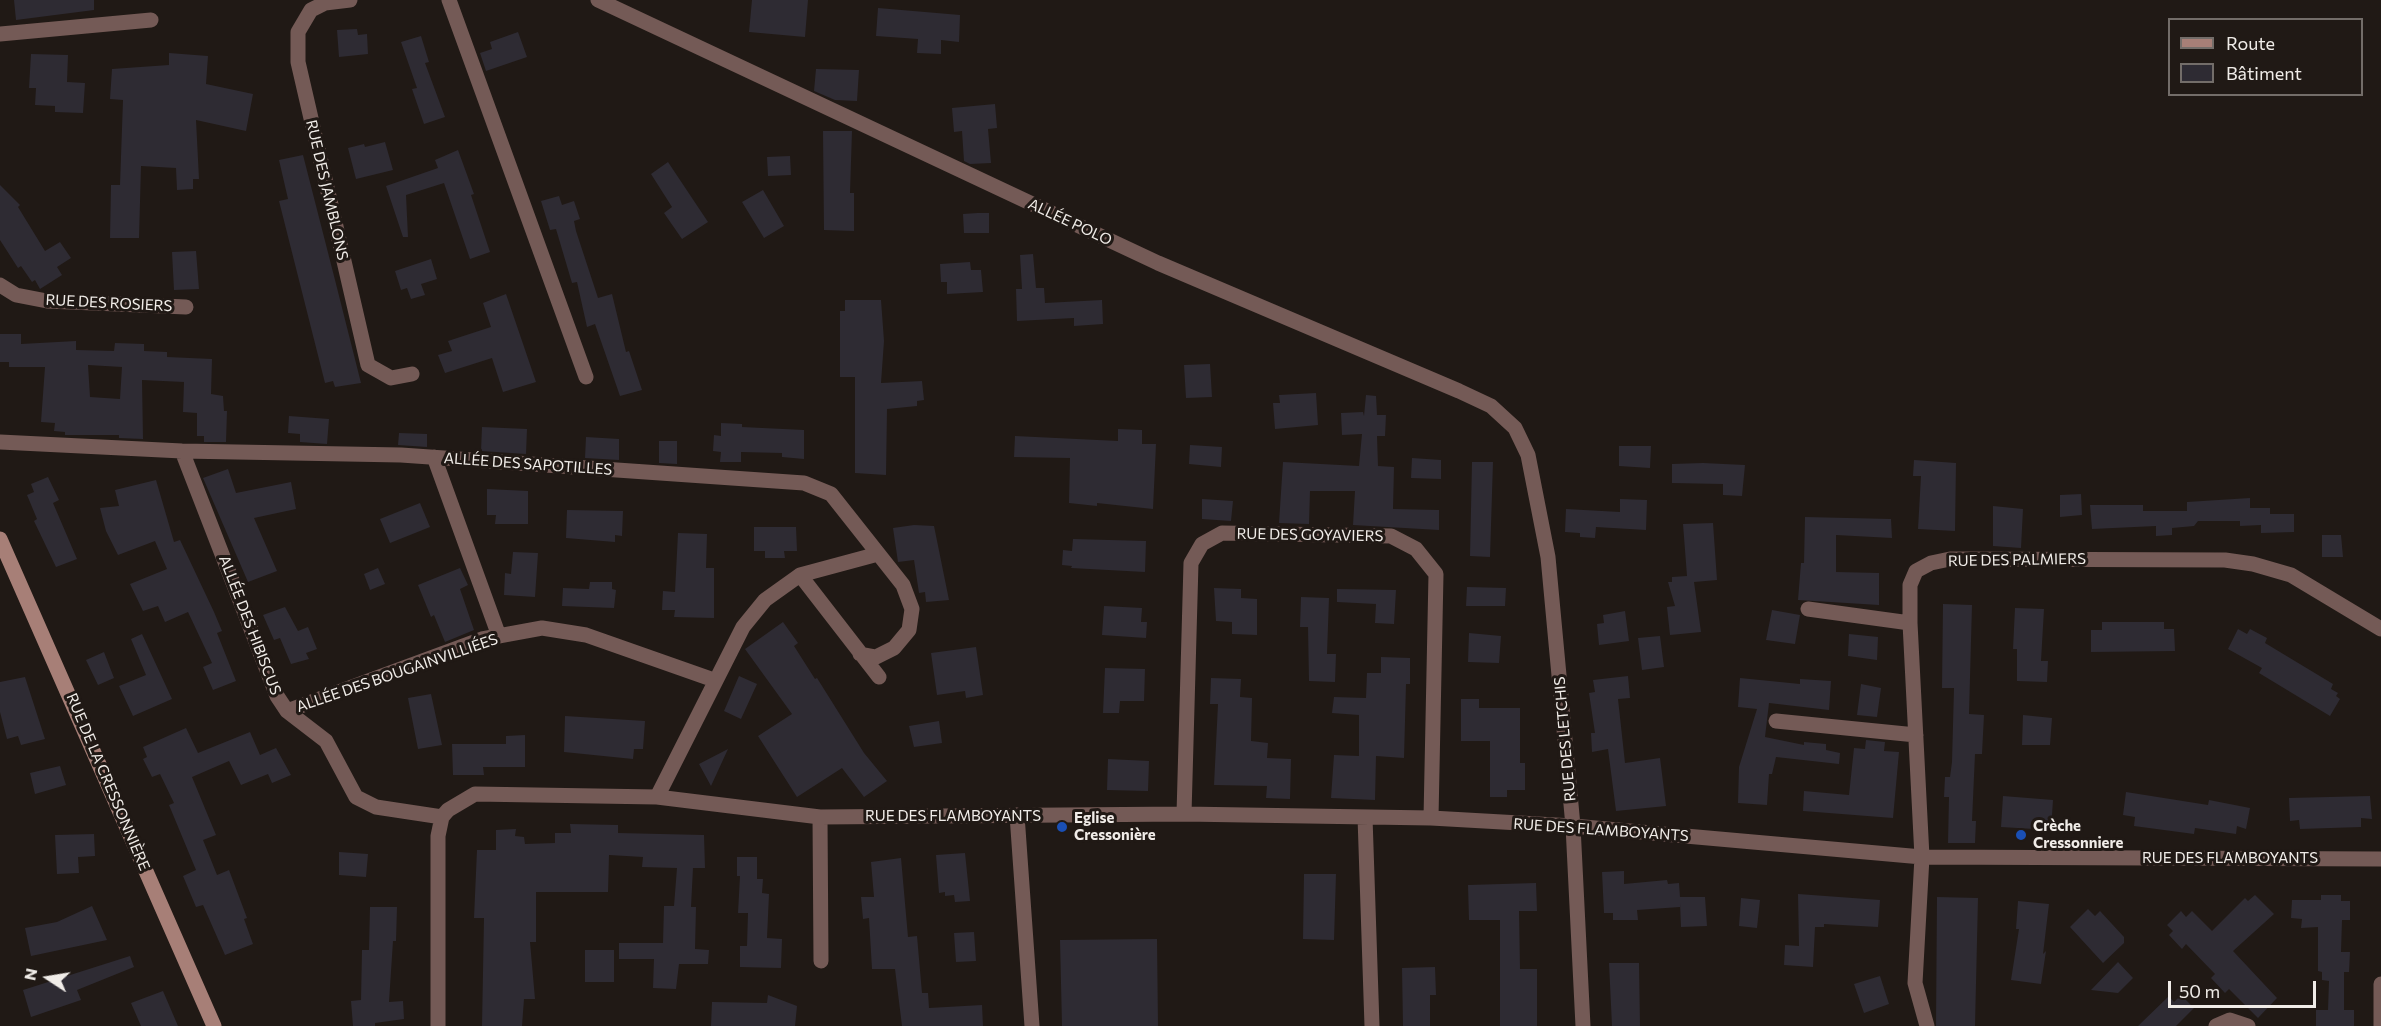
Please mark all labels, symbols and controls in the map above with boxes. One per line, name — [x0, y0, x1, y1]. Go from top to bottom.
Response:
legend — [2168, 18, 2363, 96]
text: Route — [2226, 32, 2275, 54]
text: Bâtiment — [2226, 62, 2302, 84]
street label: RUE DES JAMBLONS — [302, 118, 352, 262]
street label: ALLÉE POLO — [1025, 195, 1115, 249]
street label: RUE DES ROSIERS — [45, 291, 173, 315]
street label: ALLÉE DES SAPOTILLES — [443, 449, 613, 479]
street label: RUE DES GOYAVIERS — [1236, 525, 1384, 545]
street label: RUE DES PALMIERS — [1948, 550, 2086, 570]
street label: ALLÉE DES HIBISCUS — [215, 553, 285, 697]
street label: ALLÉE DES BOUGAINVILLIÉES — [294, 630, 500, 716]
street label: RUE DES LETCHIS — [1551, 676, 1579, 802]
street label: RUE DE LA CRESSONNIÈRE — [62, 691, 154, 873]
street label: RUE DES FLAMBOYANTS — [865, 807, 1041, 825]
place label: Eglise Cressonière — [1074, 809, 1156, 844]
street label: RUE DES FLAMBOYANTS — [1513, 815, 1689, 845]
place label: Crèche Cressonniere — [2033, 817, 2123, 852]
marker: Eglise Cressonière — [1055, 820, 1069, 834]
marker: Crèche Cressonniere — [2014, 828, 2028, 842]
street label: RUE DES FLAMBOYANTS — [2142, 849, 2318, 867]
north arrow — [18, 948, 78, 1008]
text: N — [19, 966, 40, 982]
scale bar — [2171, 969, 2320, 1007]
text: 50 m — [2179, 980, 2220, 1002]

